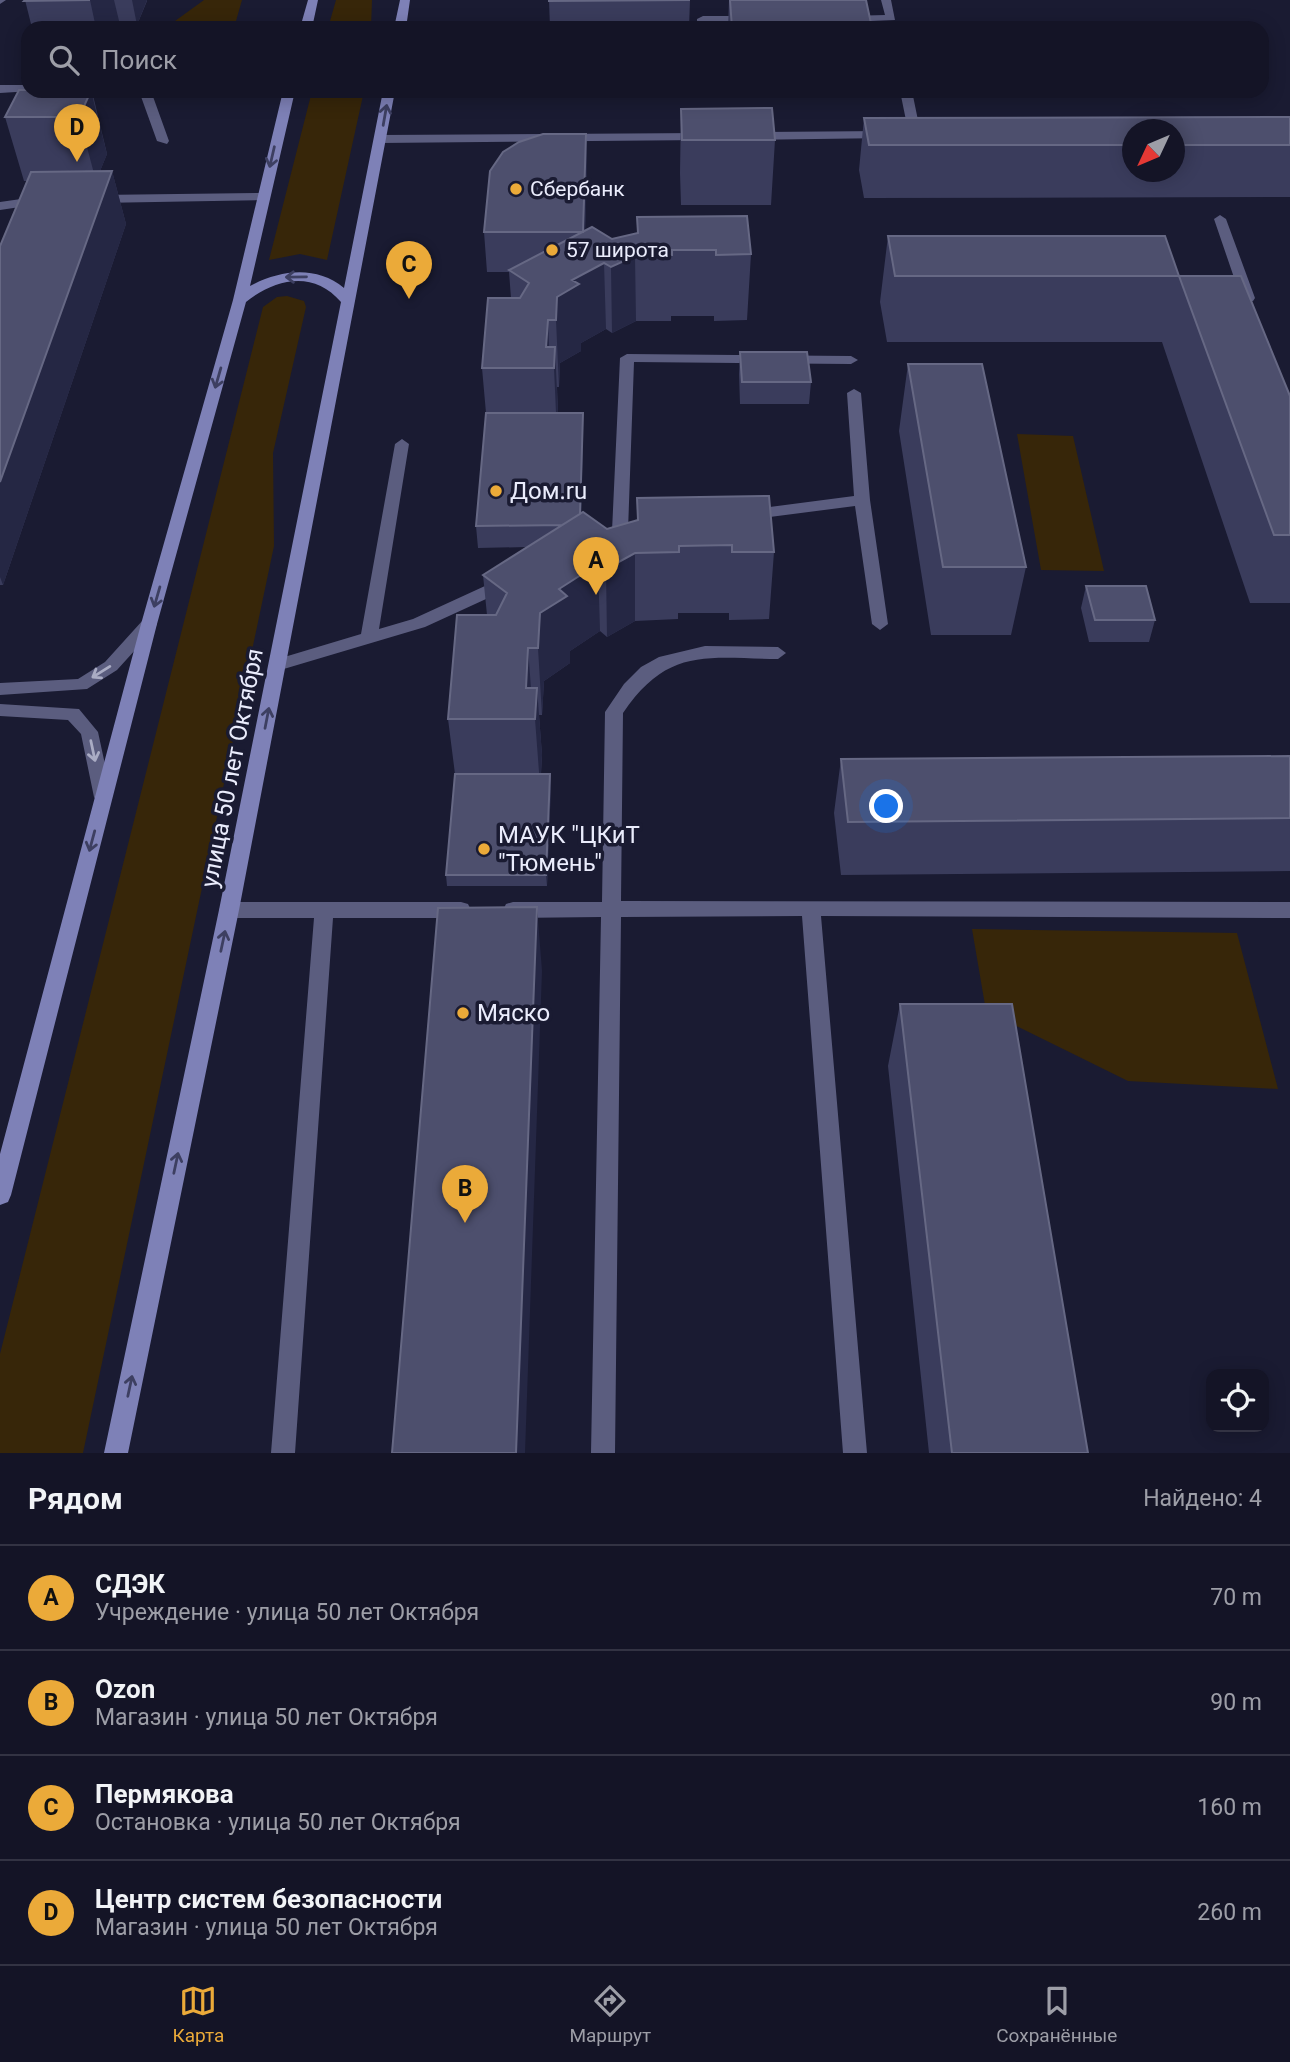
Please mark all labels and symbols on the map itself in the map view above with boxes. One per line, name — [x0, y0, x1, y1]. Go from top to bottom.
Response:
pin: D — [54, 104, 100, 162]
one-way arrow — [379, 104, 392, 127]
north arrow — [1122, 119, 1185, 182]
one-way arrow — [265, 145, 278, 168]
place label: Сбербанк — [530, 177, 625, 201]
marker: Сбербанк — [508, 181, 524, 197]
place label: 57 широта — [566, 238, 669, 262]
pin: C — [386, 241, 432, 299]
marker: 57 широта — [544, 242, 560, 258]
one-way arrow — [285, 270, 308, 284]
one-way arrow — [211, 366, 224, 389]
place label: Дом.ru — [510, 477, 587, 505]
marker: Дом.ru — [488, 483, 504, 499]
pin: A — [573, 537, 619, 595]
one-way arrow — [149, 586, 162, 608]
street label: улица 50 лет Октября — [195, 646, 269, 890]
one-way arrow — [92, 666, 112, 680]
one-way arrow — [261, 707, 274, 730]
one-way arrow — [87, 739, 101, 762]
your location — [869, 789, 903, 823]
place label: МАУК "ЦКиТ "Тюмень" — [498, 821, 640, 877]
one-way arrow — [85, 829, 98, 851]
marker: МАУК "ЦКиТ "Тюмень" — [476, 841, 492, 857]
one-way arrow — [216, 930, 230, 953]
place label: Мяско — [477, 999, 550, 1027]
marker: Мяско — [455, 1005, 471, 1021]
one-way arrow — [170, 1152, 184, 1175]
pin: B — [442, 1165, 488, 1223]
one-way arrow — [123, 1375, 137, 1398]

